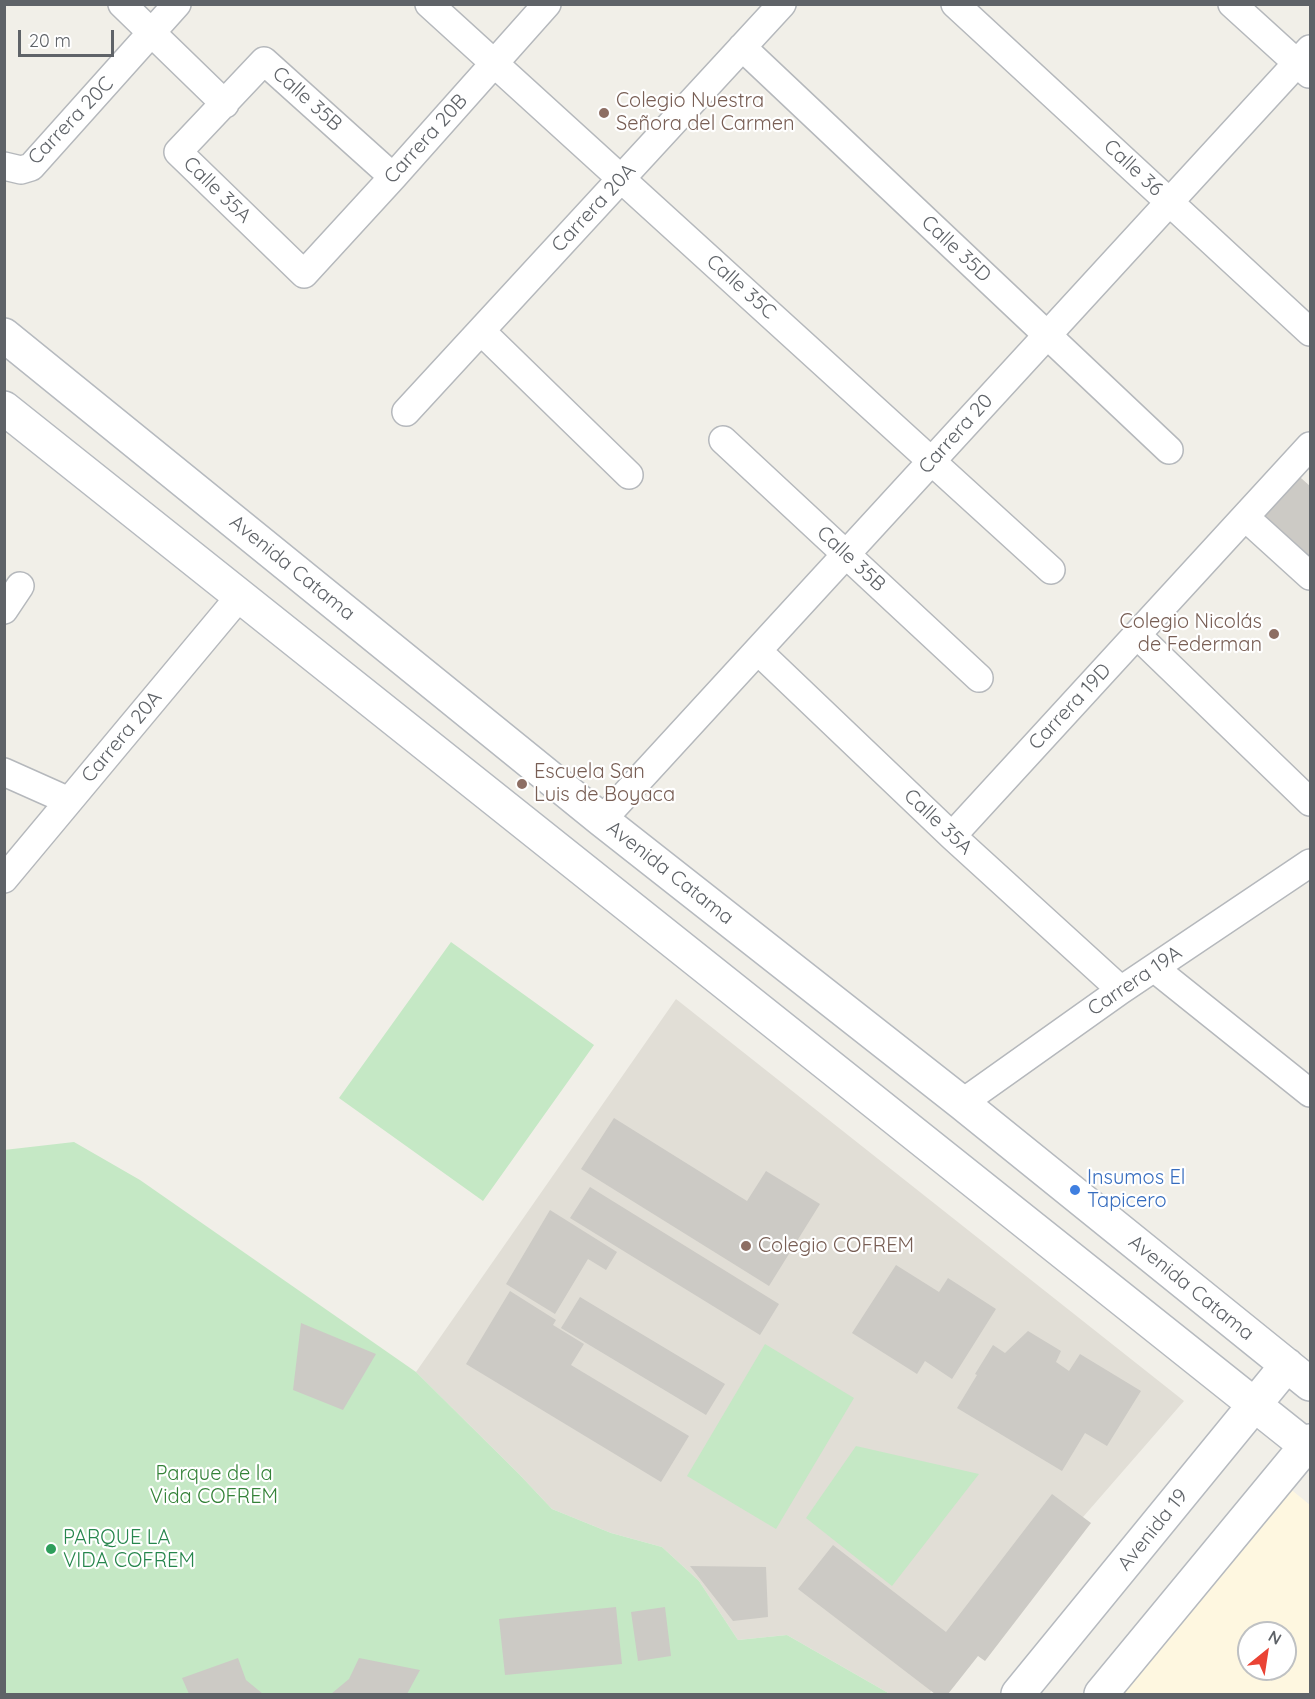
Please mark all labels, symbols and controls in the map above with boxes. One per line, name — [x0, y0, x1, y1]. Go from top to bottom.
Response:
scale bar — [21, 18, 117, 56]
text: 20 m — [29, 29, 71, 52]
street label: Calle 35B — [267, 62, 347, 136]
street label: Carrera 20C — [23, 72, 119, 170]
street label: Carrera 20B — [379, 89, 473, 189]
place label: Colegio Nuestra Señora del Carmen — [616, 89, 795, 136]
marker: Colegio Nuestra Señora del Carmen — [597, 106, 611, 120]
street label: Calle 36 — [1098, 135, 1168, 201]
street label: Calle 35A — [178, 152, 256, 228]
street label: Carrera 20A — [547, 159, 641, 257]
street label: Calle 35D — [916, 211, 996, 287]
street label: Calle 35C — [701, 250, 781, 324]
street label: Carrera 20 — [914, 389, 998, 479]
street label: Avenida Catama — [225, 510, 359, 626]
street label: Calle 35B — [812, 521, 890, 597]
place label: Colegio Nicolás de Federman — [1120, 610, 1262, 657]
marker: Colegio Nicolás de Federman — [1267, 627, 1281, 641]
street label: Carrera 19D — [1024, 659, 1116, 755]
street label: Carrera 20A — [77, 686, 167, 788]
place label: Escuela San Luis de Boyaca — [534, 760, 675, 807]
marker: Escuela San Luis de Boyaca — [515, 777, 529, 791]
street label: Calle 35A — [899, 784, 977, 860]
street label: Avenida Catama — [602, 816, 738, 930]
street label: Carrera 19A — [1084, 941, 1186, 1021]
place label: Insumos El Tapicero — [1087, 1166, 1185, 1213]
marker: Insumos El Tapicero — [1068, 1183, 1082, 1197]
street label: Avenida Catama — [1124, 1230, 1258, 1346]
place label: Colegio COFREM — [758, 1234, 914, 1258]
marker: Colegio COFREM — [739, 1239, 753, 1253]
park label: Parque de la Vida COFREM — [150, 1462, 278, 1509]
street label: Avenida 19 — [1113, 1484, 1193, 1576]
place label: PARQUE LA VIDA COFREM — [63, 1526, 195, 1573]
marker: PARQUE LA VIDA COFREM — [44, 1542, 58, 1556]
north arrow — [1237, 1621, 1297, 1681]
text: N — [1265, 1626, 1285, 1649]

